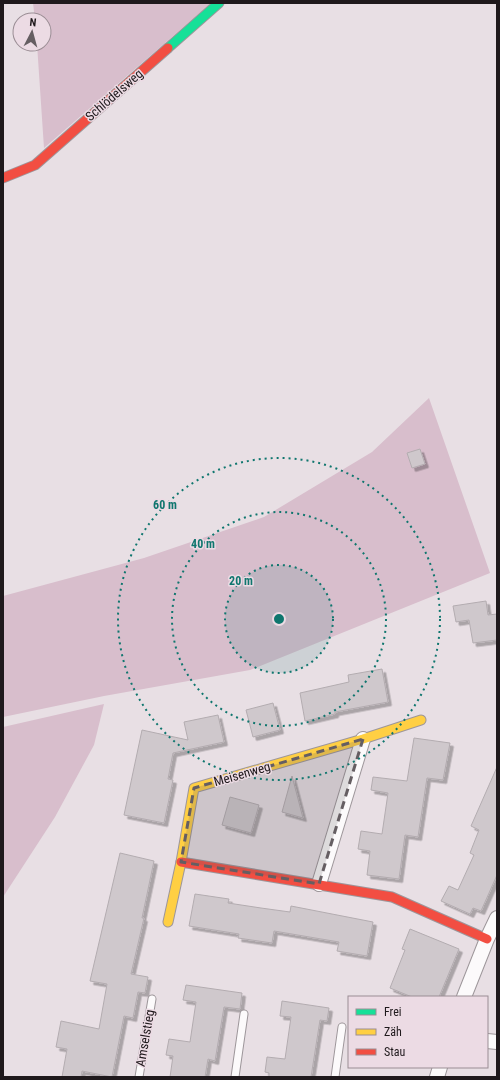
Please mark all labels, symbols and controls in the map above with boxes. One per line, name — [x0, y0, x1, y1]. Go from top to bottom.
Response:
north arrow — [12, 12, 52, 52]
text: N — [29, 16, 37, 29]
street label: Schlödelsweg — [82, 66, 146, 124]
text: 60 m — [153, 498, 177, 512]
text: 40 m — [191, 537, 215, 551]
text: 20 m — [229, 574, 253, 588]
centre of rings — [272, 612, 286, 626]
street label: Meisenweg — [212, 759, 272, 789]
legend — [348, 996, 488, 1068]
text: Frei — [384, 1005, 402, 1019]
street label: Amselstieg — [133, 1008, 157, 1068]
text: Zäh — [384, 1025, 402, 1039]
text: Stau — [384, 1045, 406, 1059]

